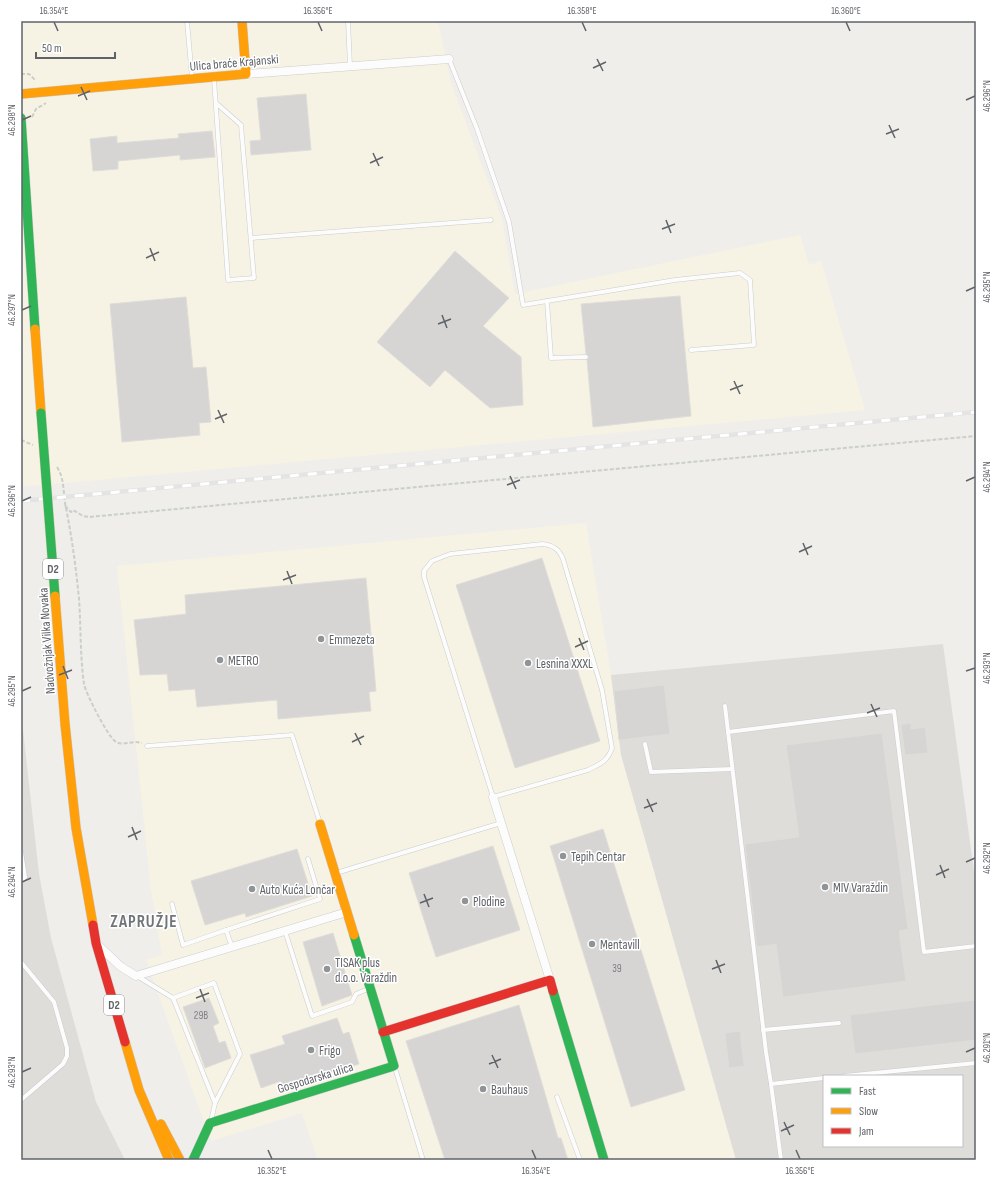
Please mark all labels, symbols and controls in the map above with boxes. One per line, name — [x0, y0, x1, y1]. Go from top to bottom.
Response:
text: 16.354°E — [40, 5, 68, 17]
text: 16.356°E — [303, 5, 333, 17]
text: 16.358°E — [567, 5, 597, 17]
text: 16.360°E — [831, 5, 861, 17]
scale bar — [36, 34, 115, 60]
text: 50 m — [42, 41, 62, 56]
street label: Ulica braće Krajanski — [189, 51, 279, 75]
text: 46.296°N — [981, 80, 993, 112]
text: 46.298°N — [6, 104, 18, 136]
text: 46.295°N — [981, 271, 993, 303]
text: 46.297°N — [6, 294, 18, 326]
text: 46.294°N — [981, 462, 993, 493]
text: 46.296°N — [6, 485, 18, 517]
road number: D2 — [43, 559, 63, 579]
street label: Nadvožnjak Vilka Novaka — [35, 587, 59, 695]
place label: Emmezeta — [329, 632, 375, 648]
marker: Emmezeta — [316, 634, 326, 644]
text: 46.293°N — [981, 652, 993, 684]
place label: METRO — [228, 653, 259, 669]
marker: METRO — [215, 655, 225, 665]
place label: Lesnina XXXL — [536, 656, 593, 672]
marker: Lesnina XXXL — [523, 658, 533, 668]
text: 46.295°N — [6, 675, 18, 707]
text: 46.292°N — [981, 842, 993, 874]
place label: Tepih Centar — [571, 849, 626, 865]
marker: Tepih Centar — [558, 851, 568, 861]
text: 46.294°N — [6, 867, 18, 898]
place label: MIV Varaždin — [833, 880, 888, 896]
place label: Auto Kuća Lončar — [259, 882, 335, 898]
marker: MIV Varaždin — [820, 882, 830, 892]
marker: Auto Kuća Lončar — [247, 884, 257, 894]
place label: Plodine — [473, 894, 505, 910]
marker: Plodine — [460, 896, 470, 906]
district label: ZAPRUŽJE — [110, 911, 178, 932]
place label: Mentavill — [600, 937, 640, 953]
marker: Mentavill — [587, 939, 597, 949]
place label: TISAK plus d.o.o. Varaždin — [335, 955, 397, 986]
house number: 39 — [612, 962, 622, 975]
marker: TISAK plus d.o.o. Varaždin — [322, 964, 332, 974]
road number: D2 — [104, 995, 124, 1015]
house number: 29B — [194, 1009, 208, 1022]
text: 46.291°N — [981, 1033, 993, 1063]
place label: Frigo — [319, 1043, 341, 1059]
marker: Frigo — [306, 1045, 316, 1055]
text: 46.293°N — [6, 1056, 18, 1088]
street label: Gospodarska ulica — [275, 1059, 355, 1097]
legend — [823, 1075, 963, 1147]
place label: Bauhaus — [491, 1082, 528, 1098]
marker: Bauhaus — [478, 1084, 488, 1094]
text: Fast — [859, 1084, 876, 1099]
text: Slow — [859, 1104, 878, 1119]
text: Jam — [858, 1124, 874, 1139]
text: 16.352°E — [258, 1165, 286, 1177]
text: 16.354°E — [522, 1165, 550, 1177]
text: 16.356°E — [785, 1165, 815, 1177]

